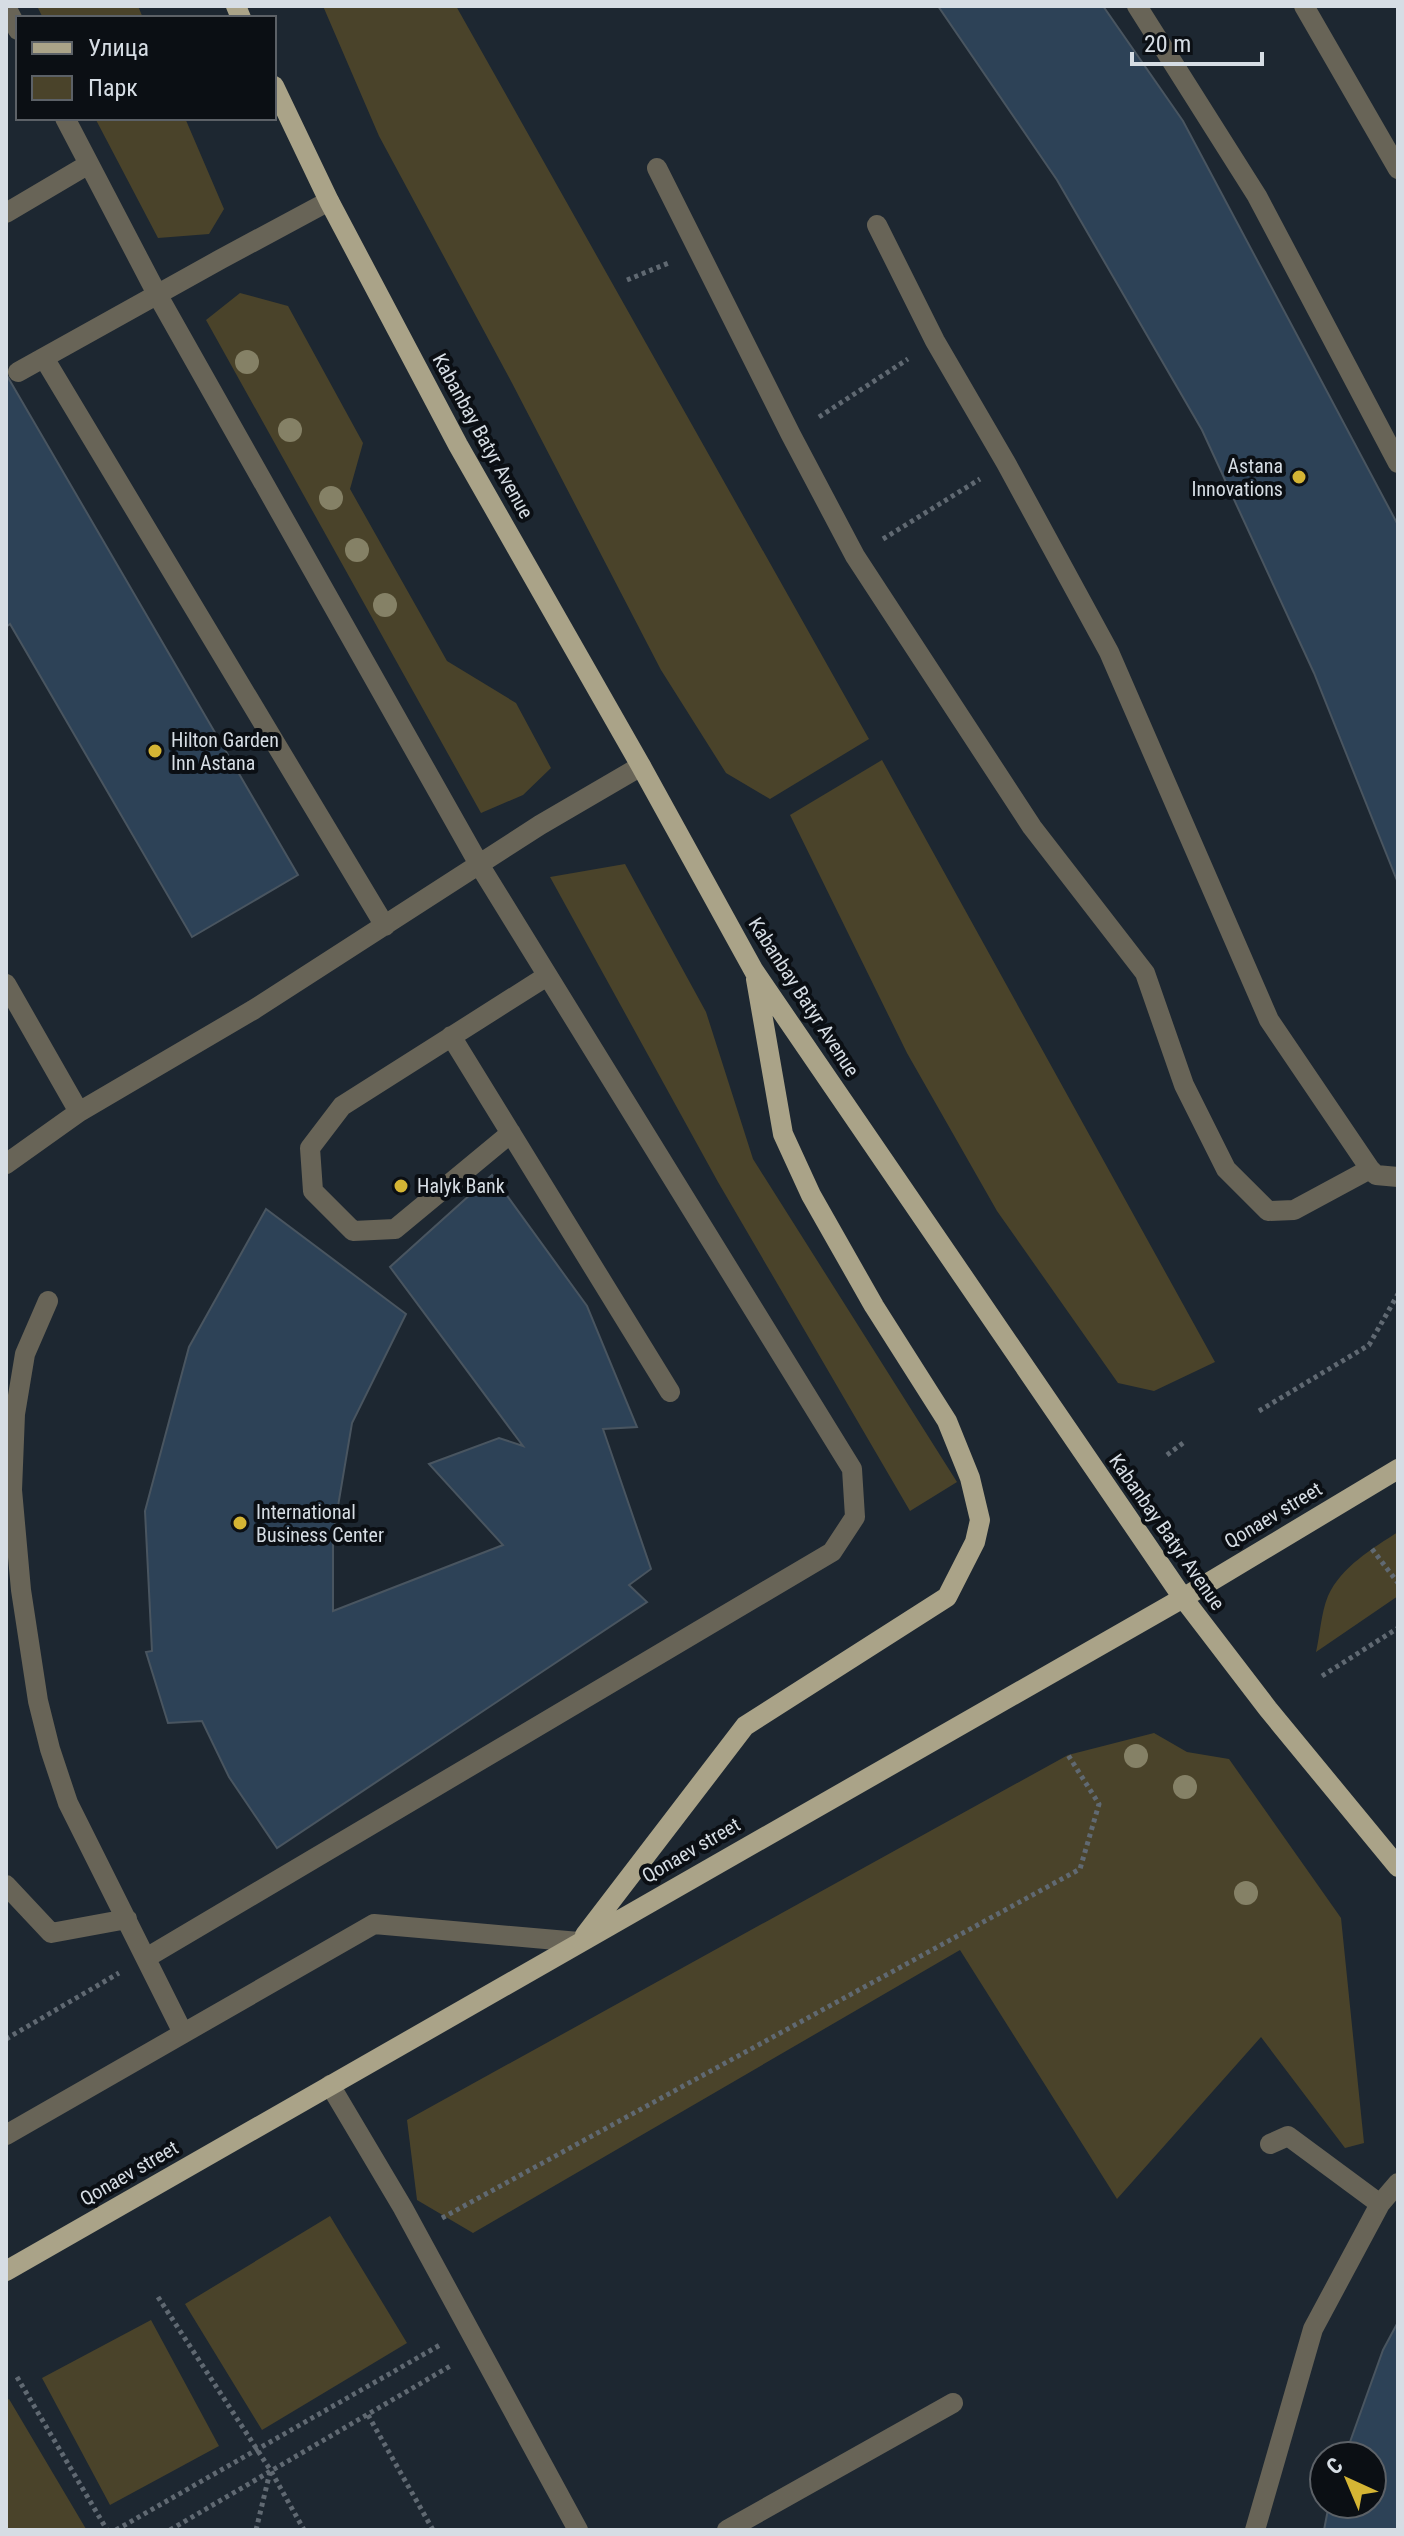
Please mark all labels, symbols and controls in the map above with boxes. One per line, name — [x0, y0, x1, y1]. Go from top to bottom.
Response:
legend — [16, 16, 276, 120]
scale bar — [1132, 16, 1262, 66]
text: 20 m — [1144, 30, 1191, 58]
text: Улица — [88, 34, 149, 62]
text: Парк — [88, 74, 138, 102]
street label: Kabanbay Batyr Avenue — [428, 349, 538, 523]
place label: Astana Innovations — [1191, 454, 1283, 501]
marker: Astana Innovations — [1290, 468, 1308, 486]
place label: Hilton Garden Inn Astana — [171, 728, 279, 775]
marker: Hilton Garden Inn Astana — [146, 742, 164, 760]
street label: Kabanbay Batyr Avenue — [744, 913, 864, 1081]
place label: Halyk Bank — [417, 1174, 505, 1198]
marker: Halyk Bank — [392, 1177, 410, 1195]
street label: Kabanbay Batyr Avenue — [1104, 1449, 1230, 1615]
street label: Qonaev street — [1220, 1477, 1326, 1553]
place label: International Business Center — [256, 1500, 384, 1547]
marker: International Business Center — [231, 1514, 249, 1532]
street label: Qonaev street — [638, 1812, 744, 1888]
street label: Qonaev street — [76, 2135, 182, 2211]
north arrow — [1308, 2440, 1388, 2520]
text: С — [1321, 2453, 1348, 2479]

